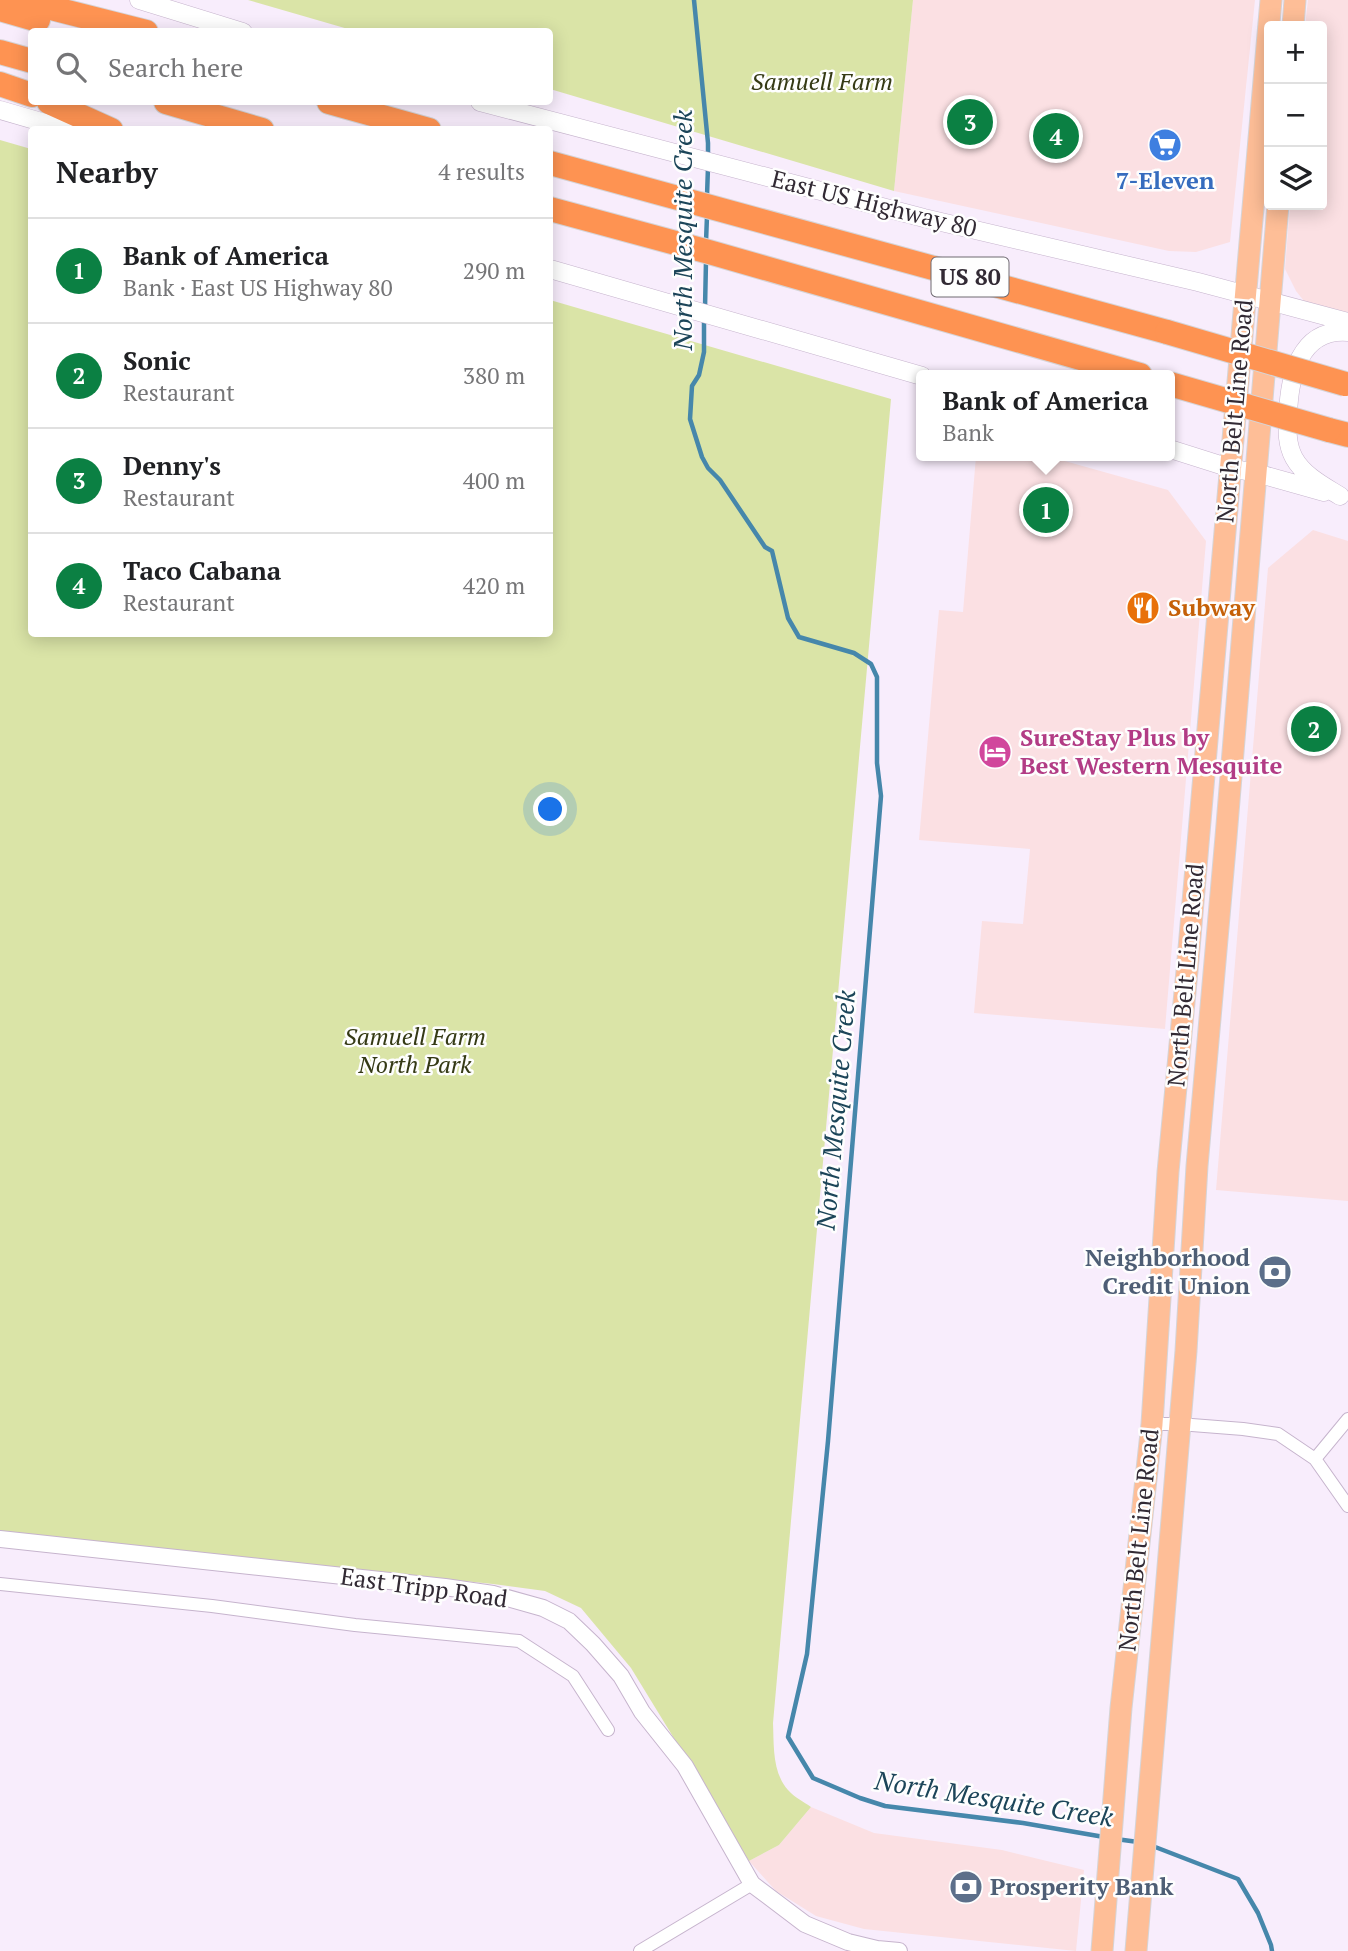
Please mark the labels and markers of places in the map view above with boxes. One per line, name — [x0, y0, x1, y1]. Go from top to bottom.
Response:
pin: 3 — [947, 96, 993, 148]
pin: 4 — [1033, 110, 1079, 162]
supermarket icon: 7-Eleven — [1146, 126, 1184, 164]
place label: 7-Eleven — [1116, 164, 1215, 196]
pin: 1 — [1023, 484, 1069, 536]
restaurant icon: Subway — [1124, 589, 1162, 627]
place label: Subway — [1168, 591, 1256, 623]
pin: 2 — [1291, 703, 1337, 755]
place label: SureStay Plus by Best Western Mesquite — [1020, 721, 1282, 781]
hotel icon: SureStay Plus by Best Western Mesquite — [976, 733, 1014, 771]
place label: Neighborhood Credit Union — [1085, 1241, 1251, 1301]
bank icon: Neighborhood Credit Union — [1256, 1253, 1294, 1291]
bank icon: Prosperity Bank — [947, 1868, 985, 1906]
place label: Prosperity Bank — [990, 1870, 1173, 1902]

